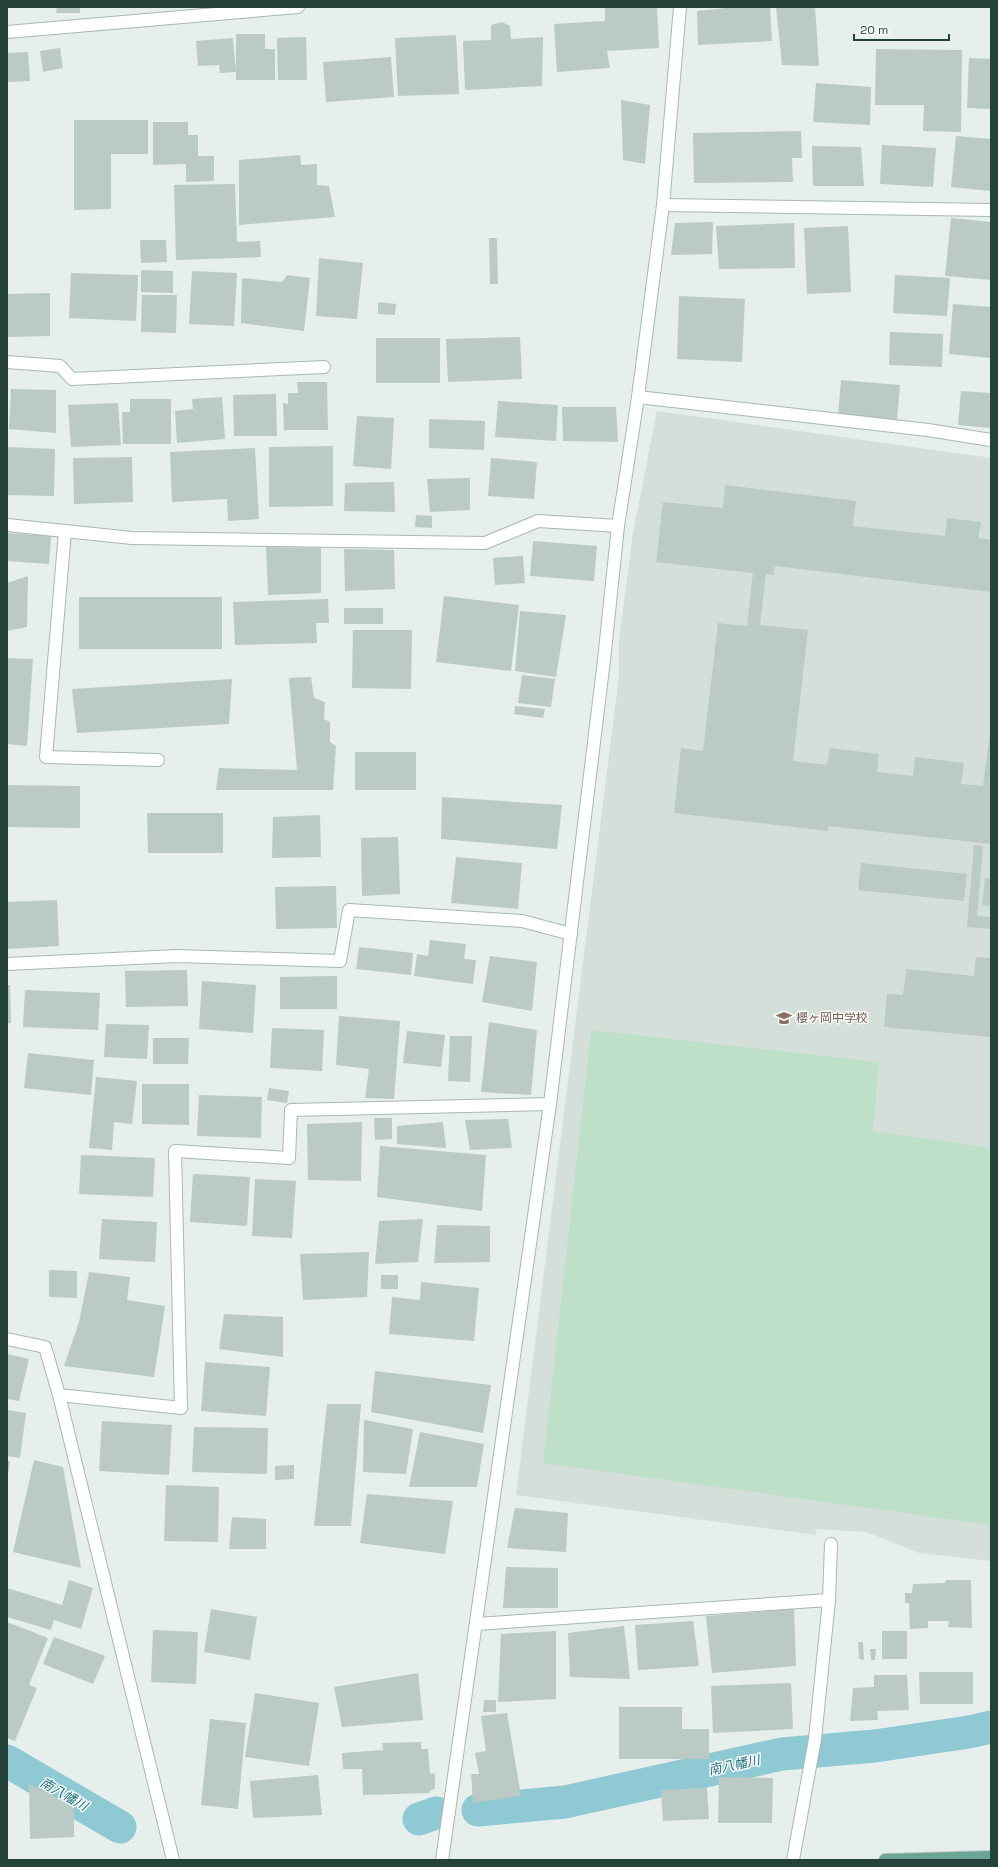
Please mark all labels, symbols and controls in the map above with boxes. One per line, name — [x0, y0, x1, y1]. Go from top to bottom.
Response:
scale bar — [854, 16, 949, 42]
text: 20 m — [860, 22, 888, 38]
school or university icon: 櫻ヶ岡中学校 — [775, 1009, 793, 1027]
place label: 櫻ヶ岡中学校 — [796, 1010, 868, 1026]
water label: 南八幡川 — [707, 1751, 763, 1779]
water label: 南八幡川 — [37, 1774, 92, 1815]

